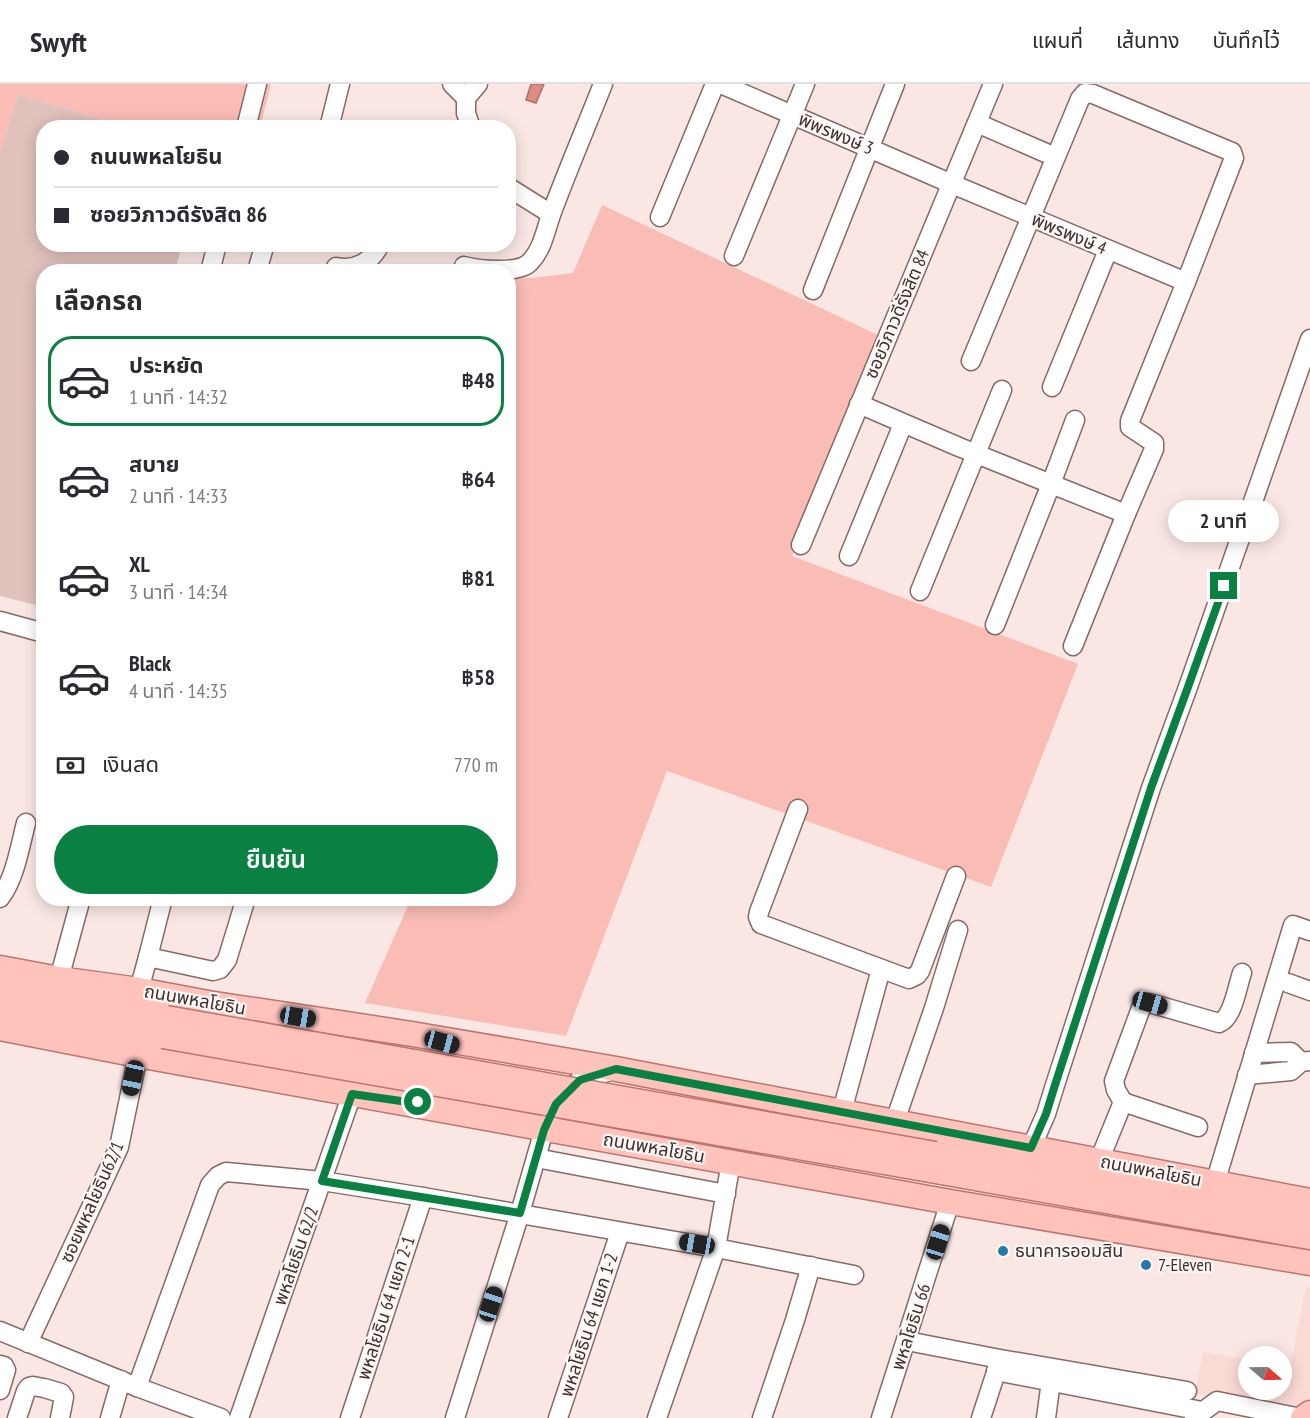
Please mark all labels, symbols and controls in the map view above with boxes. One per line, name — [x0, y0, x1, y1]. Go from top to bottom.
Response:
text: Swyft — [30, 23, 87, 60]
text: แผนที่ — [1032, 27, 1083, 54]
text: เส้นทาง — [1116, 27, 1180, 54]
text: บันทึกไว้ — [1213, 27, 1280, 54]
street label: พิพรพงษ์ 3 — [795, 107, 877, 160]
text: ถนนพหลโยธิน — [90, 142, 223, 170]
text: ซอยวิภาวดีรังสิต 86 — [90, 200, 267, 228]
street label: พิพรพงษ์ 4 — [1028, 207, 1110, 260]
street label: ซอยวิภาวดีรังสิต 84 — [859, 246, 934, 382]
text: เลือกรถ — [54, 283, 143, 317]
text: ประหยัด — [129, 351, 204, 379]
icon: car — [57, 354, 111, 408]
text: ฿48 — [461, 366, 495, 394]
text: 1 นาที · 14:32 — [129, 384, 228, 410]
text: สบาย — [129, 450, 179, 478]
icon: car — [57, 453, 111, 507]
text: ฿64 — [461, 465, 495, 493]
text: 2 นาที · 14:33 — [129, 483, 228, 509]
callout: 2 นาที — [1168, 499, 1280, 541]
text: 2 นาที — [1200, 508, 1247, 534]
text: XL — [129, 550, 150, 578]
icon: car — [57, 552, 111, 606]
text: ฿81 — [461, 564, 495, 592]
route end — [1210, 572, 1237, 599]
text: 3 นาที · 14:34 — [129, 579, 228, 605]
text: Black — [129, 649, 171, 677]
icon: car — [57, 651, 111, 705]
text: ฿58 — [461, 663, 495, 691]
text: 4 นาที · 14:35 — [129, 678, 228, 704]
icon: cash — [54, 749, 87, 782]
text: เงินสด — [102, 750, 159, 778]
text: 770 m — [454, 752, 498, 778]
button: ยืนยัน — [54, 825, 498, 894]
street label: ถนนพหลโยธิน — [142, 979, 248, 1020]
car — [1130, 989, 1170, 1017]
car — [279, 1005, 317, 1029]
car — [422, 1029, 462, 1055]
car — [120, 1059, 146, 1097]
route start — [404, 1088, 431, 1115]
street label: ถนนพหลโยธิน — [601, 1127, 707, 1168]
street label: ซอยพหลโยธิน62/1 — [54, 1137, 129, 1266]
street label: ถนนพหลโยธิน — [1098, 1149, 1204, 1192]
street label: พหลโยธิน 62/2 — [268, 1203, 323, 1308]
car — [924, 1222, 952, 1262]
car — [678, 1232, 716, 1256]
street label: พหลโยธิน 64 แยก 2-1 — [351, 1233, 420, 1383]
place label: ธนาคารออมสิน — [1015, 1239, 1123, 1262]
marker: ธนาคารออมสิน — [996, 1244, 1010, 1258]
street label: พหลโยธิน 64 แยก 1-2 — [554, 1250, 623, 1400]
place label: 7-Eleven — [1158, 1253, 1212, 1276]
marker: 7-Eleven — [1139, 1258, 1153, 1272]
street label: พหลโยธิน 66 — [886, 1281, 935, 1373]
car — [477, 1284, 505, 1324]
north arrow — [1238, 1346, 1292, 1400]
map controls — [1238, 1346, 1292, 1400]

